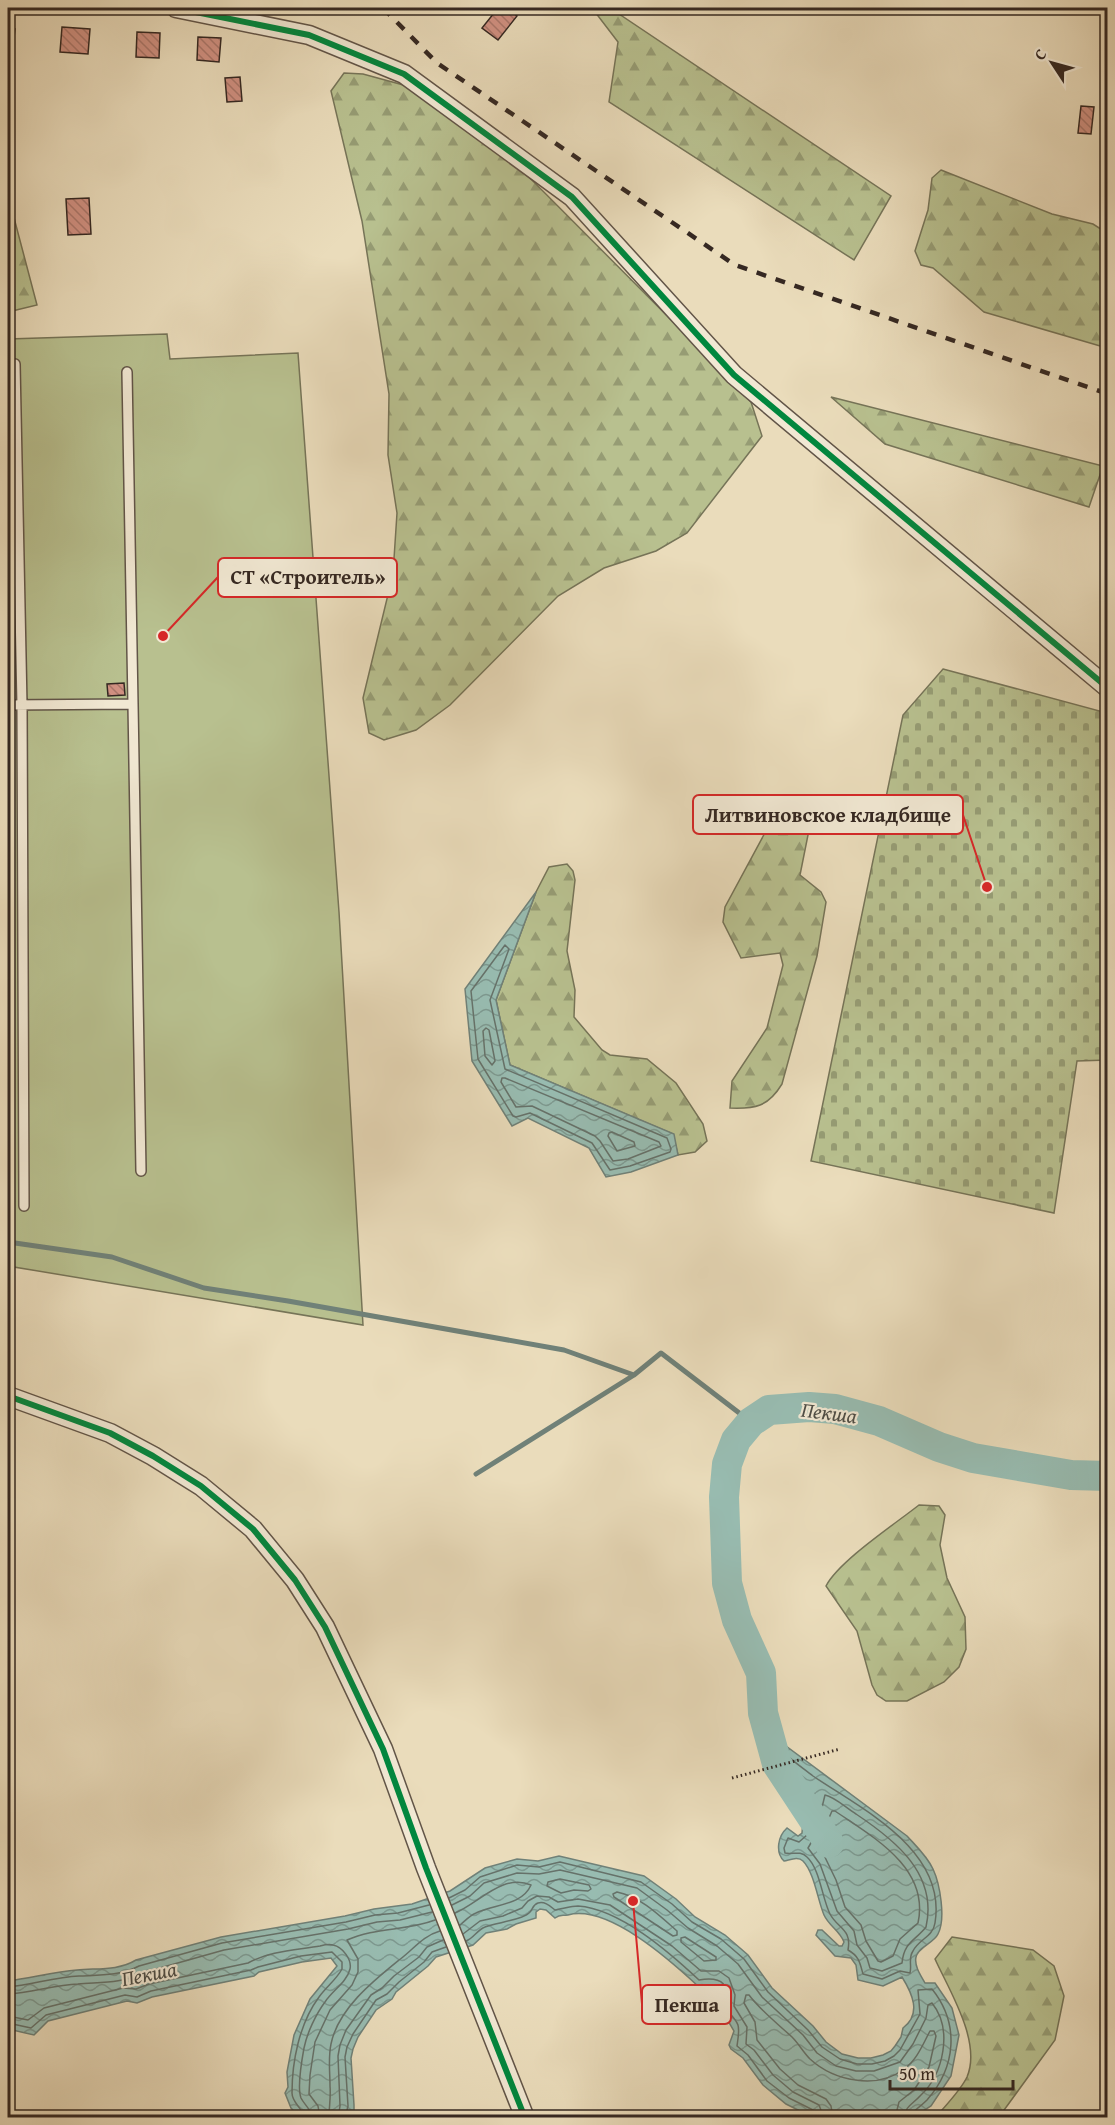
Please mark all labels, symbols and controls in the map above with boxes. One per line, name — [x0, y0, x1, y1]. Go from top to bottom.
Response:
north arrow — [1022, 33, 1082, 93]
text: С — [1027, 43, 1052, 65]
callout: СТ «Строитель» — [218, 558, 397, 597]
text: СТ «Строитель» — [231, 561, 385, 592]
callout: Литвиновское кладбище — [693, 795, 963, 834]
text: Литвиновское кладбище — [705, 799, 951, 830]
water label: Пекша — [799, 1394, 859, 1431]
water label: Пекша — [118, 1953, 180, 1994]
callout: Пекша — [642, 1985, 731, 2024]
text: Пекша — [655, 1989, 719, 2020]
scale bar — [890, 2053, 1013, 2091]
text: 50 m — [899, 2060, 935, 2087]

